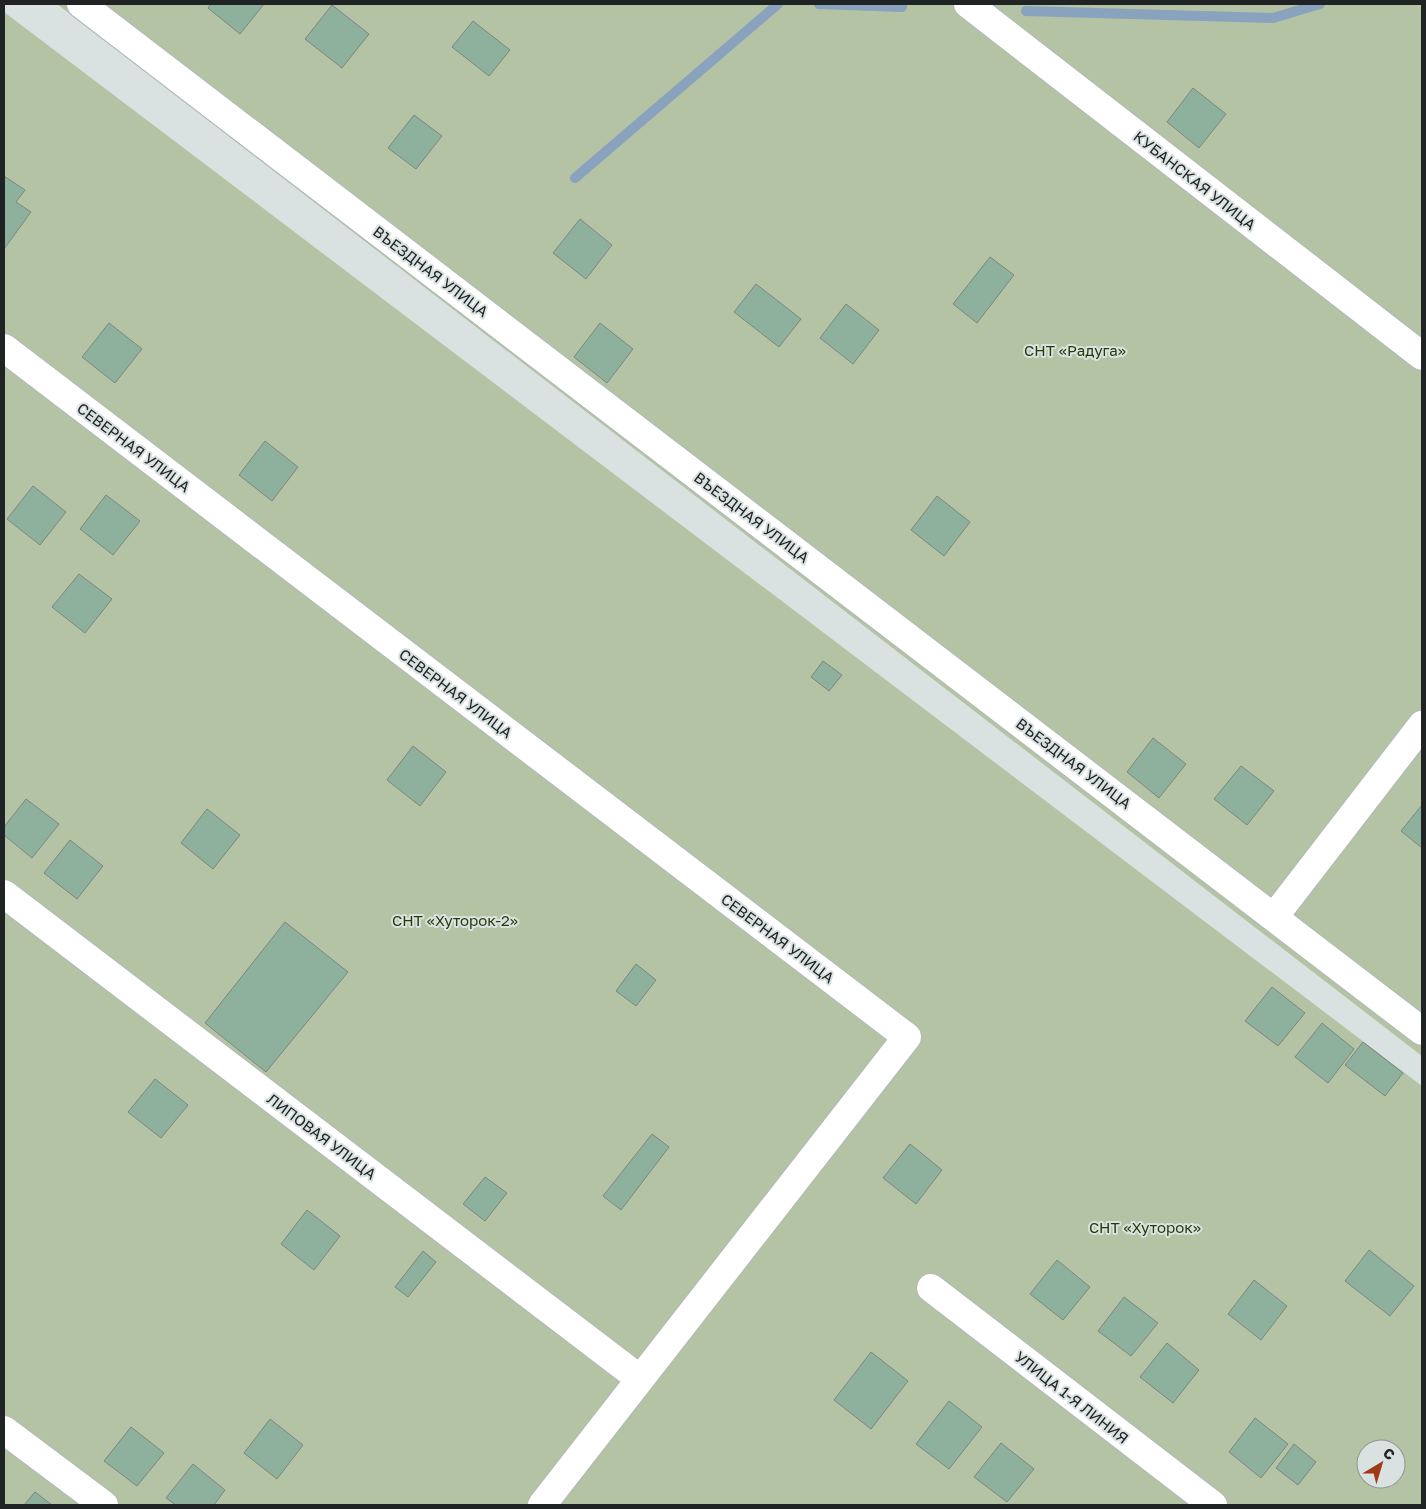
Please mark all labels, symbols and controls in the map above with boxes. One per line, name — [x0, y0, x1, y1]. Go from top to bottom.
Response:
street label: КУБАНСКАЯ УЛИЦА — [1130, 127, 1260, 233]
street label: ВЪЕЗДНАЯ УЛИЦА — [370, 222, 492, 320]
park label: СНТ «Радуга» — [1024, 341, 1126, 359]
street label: СЕВЕРНАЯ УЛИЦА — [74, 399, 194, 495]
street label: ВЪЕЗДНАЯ УЛИЦА — [691, 468, 813, 566]
street label: СЕВЕРНАЯ УЛИЦА — [396, 645, 516, 741]
street label: ВЪЕЗДНАЯ УЛИЦА — [1013, 714, 1135, 812]
street label: СЕВЕРНАЯ УЛИЦА — [718, 890, 838, 986]
park label: СНТ «Хуторок-2» — [392, 911, 518, 929]
street label: ЛИПОВАЯ УЛИЦА — [264, 1089, 380, 1183]
park label: СНТ «Хуторок» — [1089, 1218, 1201, 1236]
street label: УЛИЦА 1-Я ЛИНИЯ — [1012, 1347, 1132, 1447]
north arrow — [1356, 1439, 1406, 1489]
text: С — [1380, 1444, 1399, 1463]

